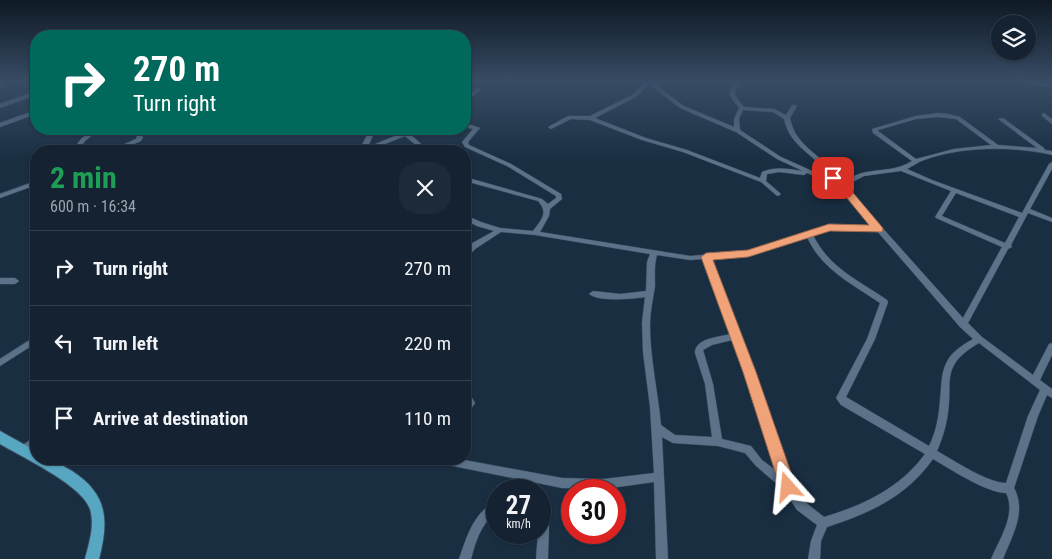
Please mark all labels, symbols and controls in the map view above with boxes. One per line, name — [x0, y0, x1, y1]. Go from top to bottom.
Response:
map controls — [991, 15, 1036, 60]
button: layers — [991, 15, 1036, 60]
text: 270 m — [133, 49, 220, 90]
icon: right — [50, 50, 115, 115]
text: Turn right — [133, 91, 216, 116]
pin — [812, 157, 854, 199]
text: 2 min — [50, 160, 117, 195]
button: close — [399, 162, 451, 214]
icon: arrive — [819, 164, 847, 192]
text: 600 m · 16:34 — [50, 197, 136, 216]
icon: right — [50, 254, 78, 282]
text: Turn right — [93, 257, 168, 280]
text: 270 m — [404, 257, 451, 280]
icon: left — [50, 329, 78, 357]
text: Turn left — [93, 332, 158, 355]
text: 220 m — [404, 332, 451, 355]
icon: arrive — [50, 404, 78, 432]
text: Arrive at destination — [93, 407, 248, 430]
text: 110 m — [404, 407, 451, 430]
position arrow — [761, 460, 813, 512]
speed limit sign: 30 — [561, 479, 626, 544]
text: 27 — [506, 491, 531, 520]
text: km/h — [506, 517, 531, 531]

